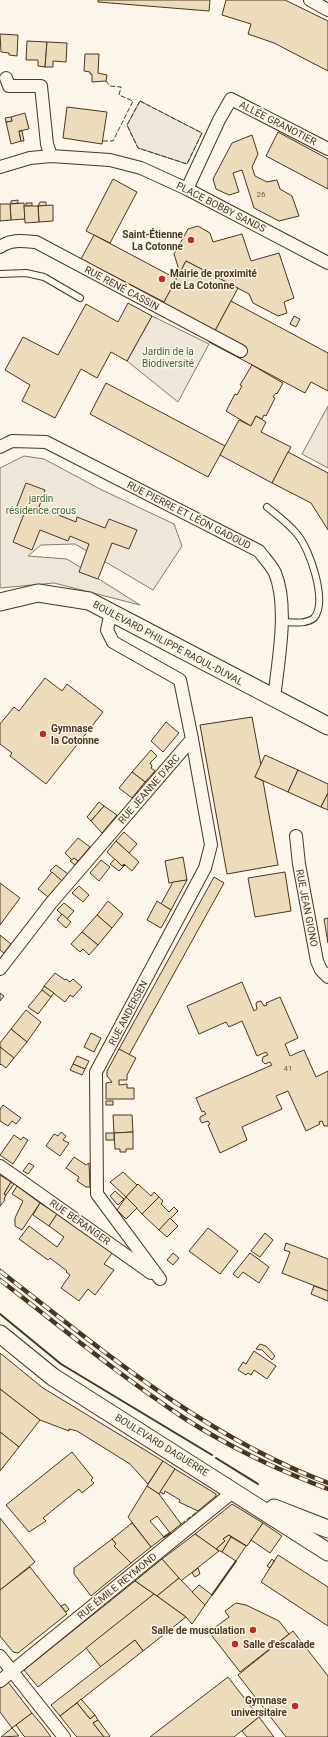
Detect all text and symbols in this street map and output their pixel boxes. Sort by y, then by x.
street label: ALLÉE GRANOTIER [238,98,319,147]
street label: PLACE BOBBY SANDS [174,180,268,234]
house number: 26 [257,190,266,199]
place label: Saint-Étienne La Cotonne [122,228,184,252]
marker: Saint-Étienne La Cotonne [186,235,196,245]
street label: RUE RENÉ CASSIN [83,263,162,312]
place label: Mairie de proximité de La Cotonne [170,268,258,291]
marker: Mairie de proximité de La Cotonne [157,274,167,284]
park label: Jardin de la Biodiversité [142,346,194,369]
street label: RUE PIERRE ET LÉON GADOUD [125,478,253,551]
park label: jardin résidence crous [6,493,76,516]
street label: BOULEVARD PHILIPPE RAOUL-DUVAL [91,599,246,688]
place label: Gymnase la Cotonne [51,723,100,746]
marker: Gymnase la Cotonne [38,729,48,739]
street label: RUE JEANNE D'ARC [116,752,182,826]
street label: RUE JEAN GIONO [294,868,320,948]
street label: RUE ANDERSEN [106,979,150,1047]
house number: 41 [284,1064,293,1073]
street label: RUE BÉRANGER [48,1196,113,1247]
street label: BOULEVARD DAGUERRE [113,1412,211,1479]
street label: RUE ÉMILE REYMOND [75,1550,159,1621]
place label: Salle de musculation [151,1625,245,1636]
marker: Salle de musculation [248,1625,258,1635]
marker: Salle d'escalade [230,1639,240,1649]
place label: Salle d'escalade [243,1639,315,1650]
place label: Gymnase universitaire [231,1695,288,1718]
marker: Gymnase universitaire [290,1701,300,1711]

